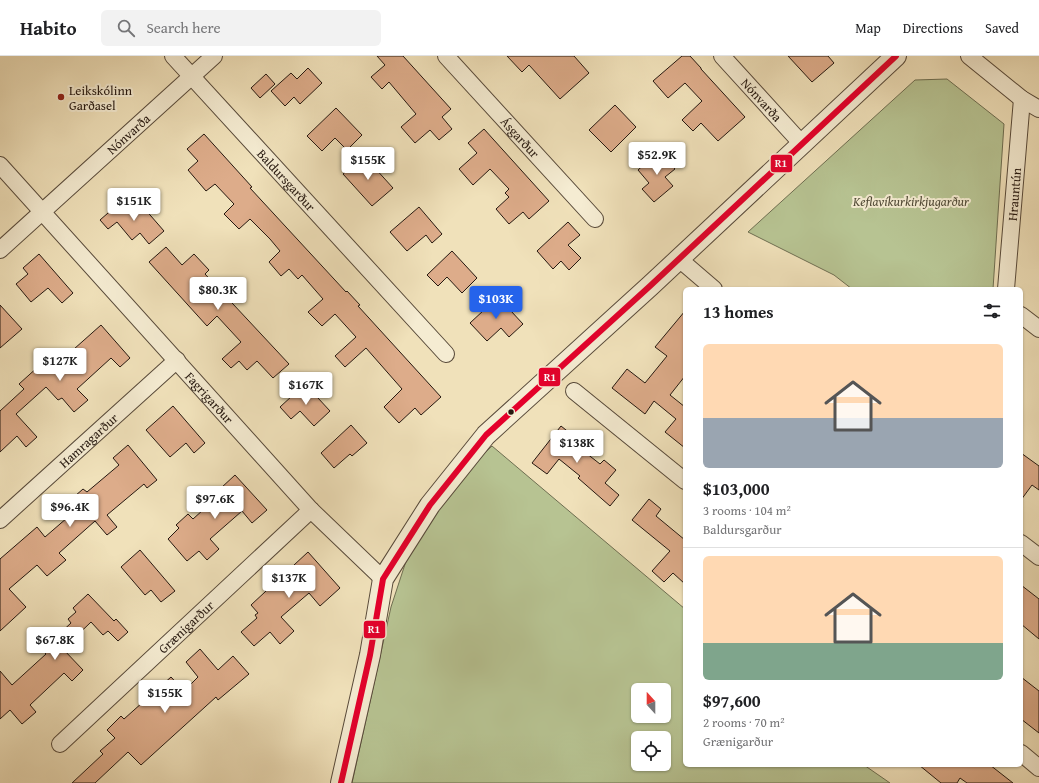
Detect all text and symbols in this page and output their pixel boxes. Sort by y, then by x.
search box [101,10,381,46]
text: Habito [20,14,77,42]
icon: search [115,17,137,39]
text: Search here [147,17,221,38]
text: Map [855,18,881,38]
text: Directions [903,18,963,38]
text: Saved [985,18,1019,38]
street label: Nónvarða [736,74,787,127]
place label: Leikskólinn Garðasel [69,81,133,115]
marker: Leikskólinn Garðasel [56,92,66,102]
street label: Nónvarða [103,109,155,159]
street label: Ásgarður [496,113,544,163]
pin: $52.9K [624,142,690,176]
street label: Baldursgarður [253,145,320,216]
text: $52.9K [638,145,676,164]
pin: $155K [340,147,396,181]
text: $155K [350,150,386,169]
line badge: R1 [770,154,793,173]
text: R1 [775,155,788,171]
street label: Hrauntún [1003,166,1026,222]
pin: $151K [106,188,162,222]
text: $151K [116,191,152,210]
park label: Keflavíkurkirkjugarður [852,192,970,211]
pin: $80.3K [185,277,251,311]
text: $80.3K [199,280,237,299]
pin: $103K [468,286,524,320]
text: $103K [478,289,514,308]
text: 13 homes [703,299,774,324]
icon: filters [981,300,1003,322]
pin: $127K [32,348,88,382]
text: $127K [42,351,78,370]
line badge: R1 [538,367,561,387]
street label: Fagrigarður [181,368,238,429]
text: R1 [544,369,557,385]
icon: home [817,370,889,442]
pin: $167K [278,372,334,406]
text: $167K [288,375,324,394]
unlabelled marker [506,407,516,417]
street label: Hamragarður [55,408,123,472]
pin: $138K [549,430,605,464]
text: $138K [559,433,595,452]
text: $103,000 [703,476,769,501]
pin: $97.6K [182,486,248,520]
text: $97.6K [196,489,234,508]
pin: $96.4K [37,494,103,528]
text: $96.4K [51,497,89,516]
text: 3 rooms · 104 m² [703,501,791,520]
text: Baldursgarður [703,520,782,539]
pin: $137K [261,565,317,599]
text: $137K [271,568,307,587]
icon: home [817,582,889,654]
street label: Grænigarður [154,596,219,658]
line badge: R1 [363,620,386,639]
text: R1 [368,621,381,637]
pin: $67.8K [22,627,88,661]
text: $67.8K [36,630,74,649]
pin: $155K [137,680,193,714]
text: $155K [147,683,183,702]
north arrow [631,683,671,723]
map controls [631,683,671,771]
text: $97,600 [703,688,761,713]
text: 2 rooms · 70 m² [703,713,785,732]
button: locate [631,731,671,771]
text: Grænigarður [703,732,773,751]

